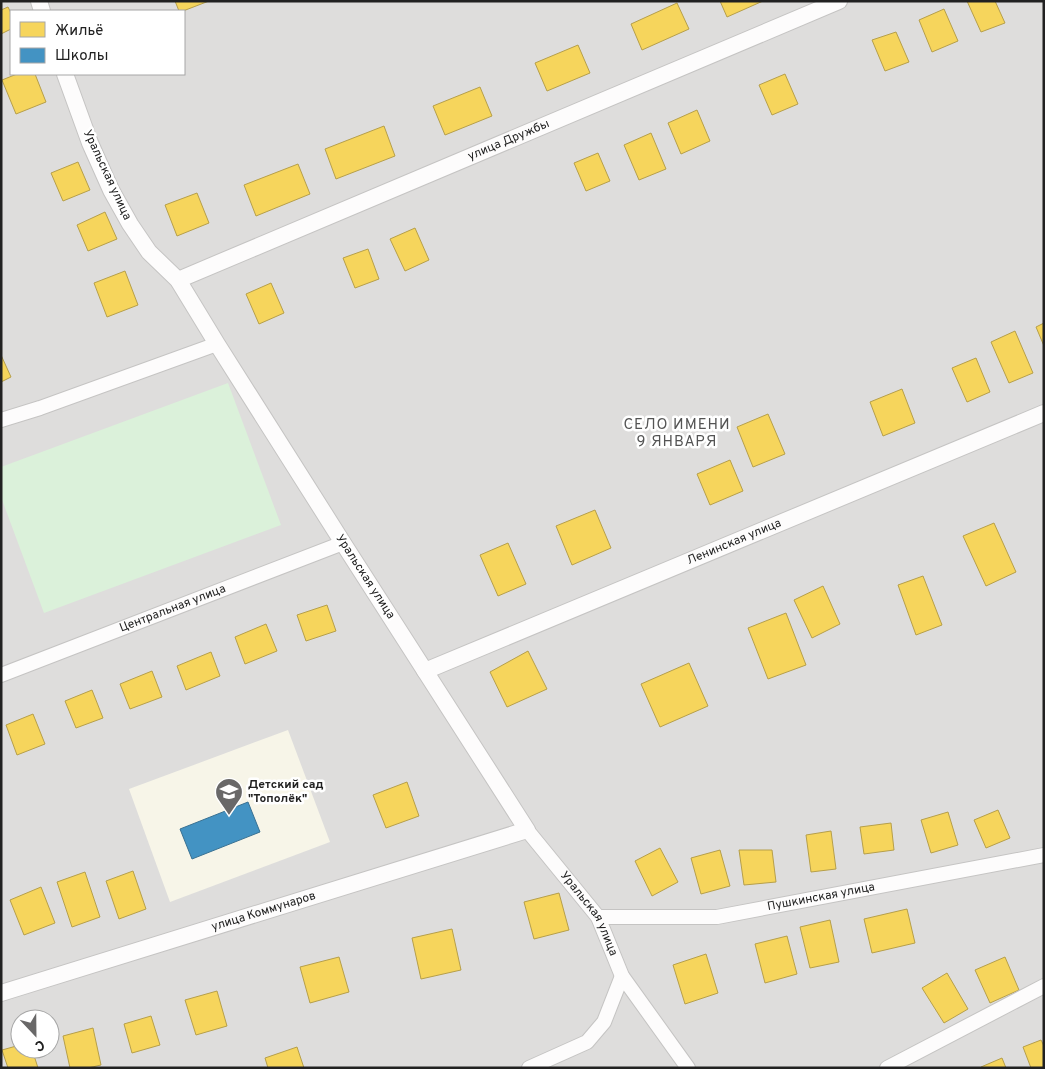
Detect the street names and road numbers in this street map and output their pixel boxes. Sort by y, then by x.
street label: улица Дружбы [465,116,552,165]
street label: Уральская улица [79,127,135,223]
street label: Ленинская улица [685,515,784,569]
street label: Уральская улица [332,532,398,622]
street label: Центральная улица [117,581,228,636]
street label: Уральская улица [556,868,621,959]
street label: Пушкинская улица [766,879,876,915]
street label: улица Коммунаров [210,888,318,935]

